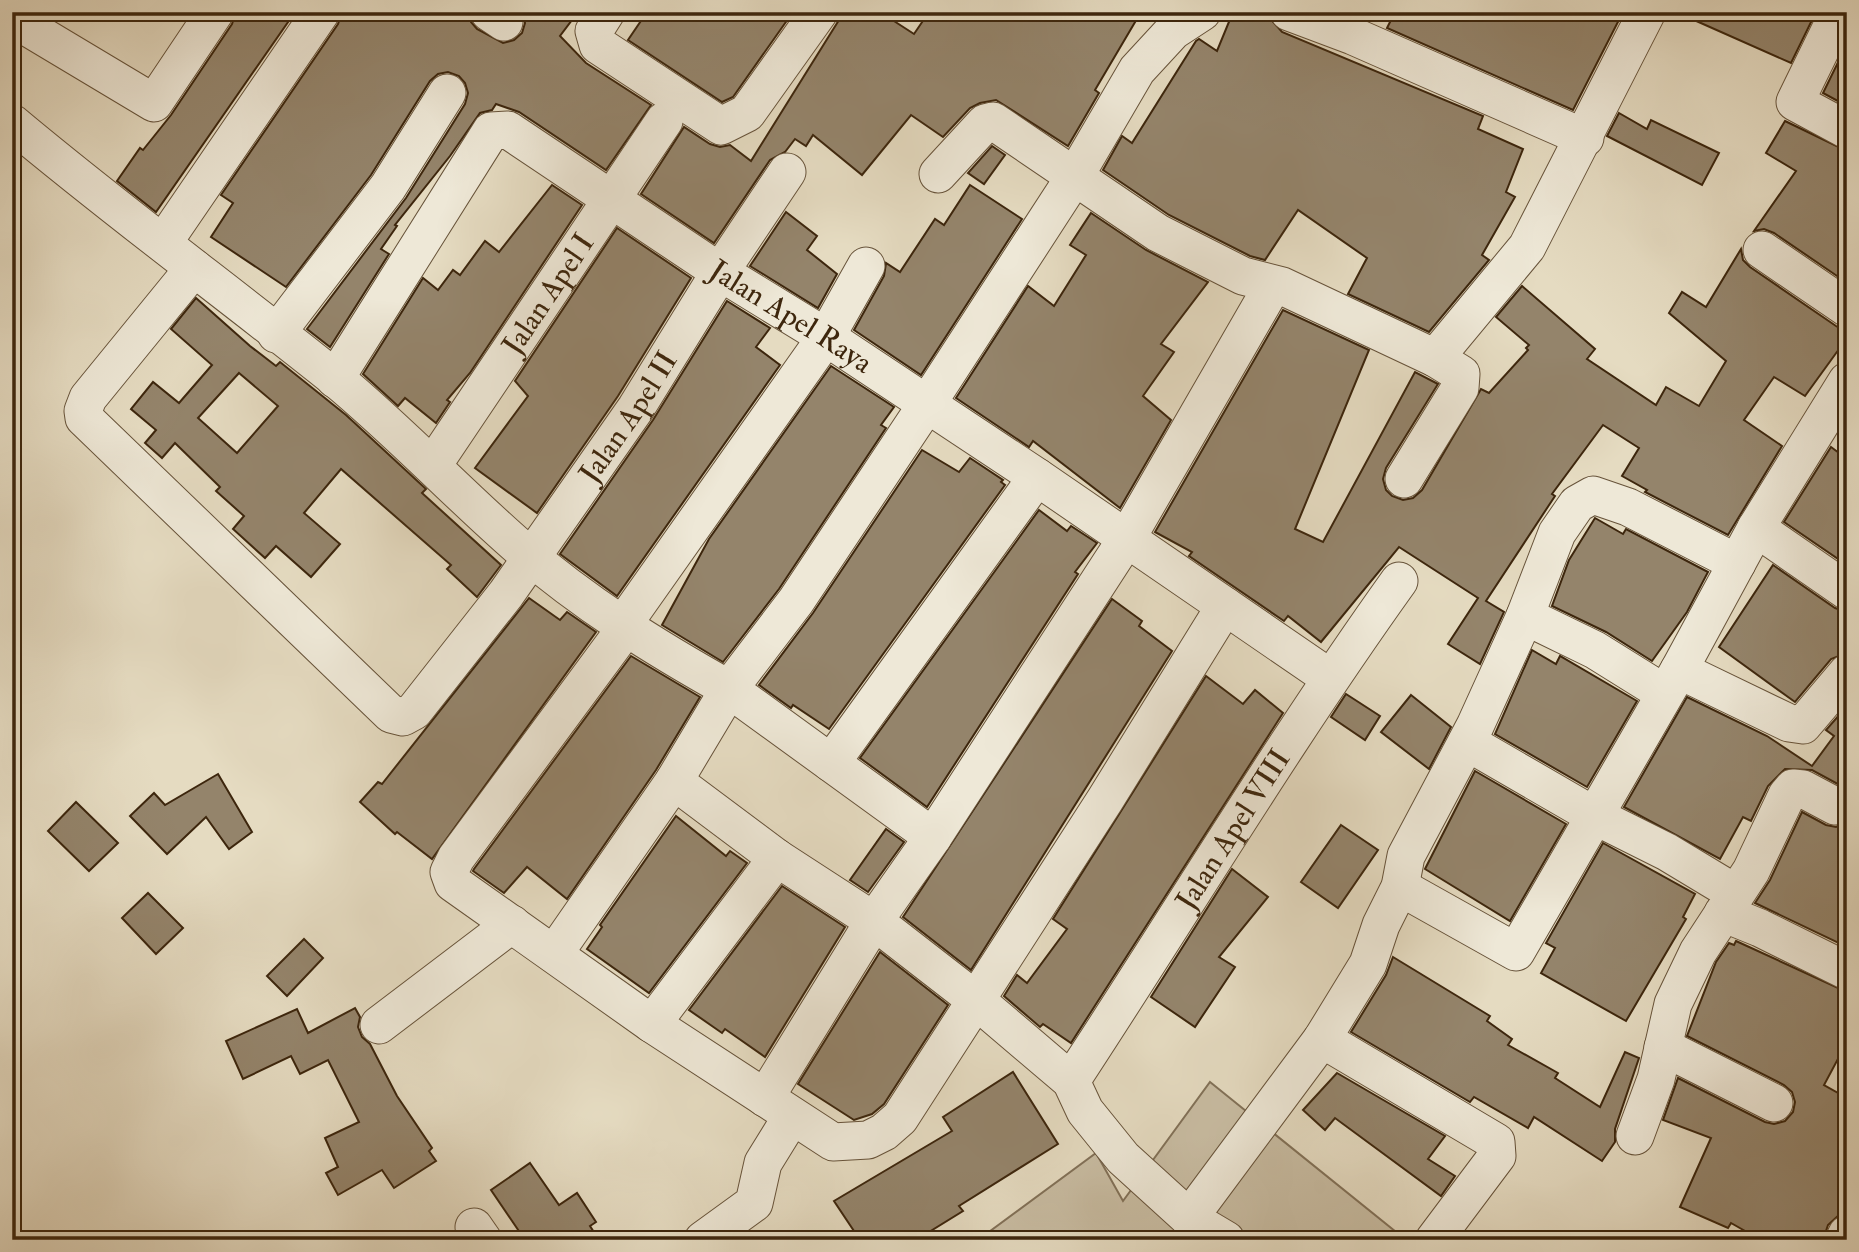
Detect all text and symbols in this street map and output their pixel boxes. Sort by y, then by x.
street label: Jalan Apel I [493,226,602,363]
street label: Jalan Apel Raya [701,251,880,382]
street label: Jalan Apel II [570,344,685,491]
street label: Jalan Apel VIII [1167,742,1298,918]

